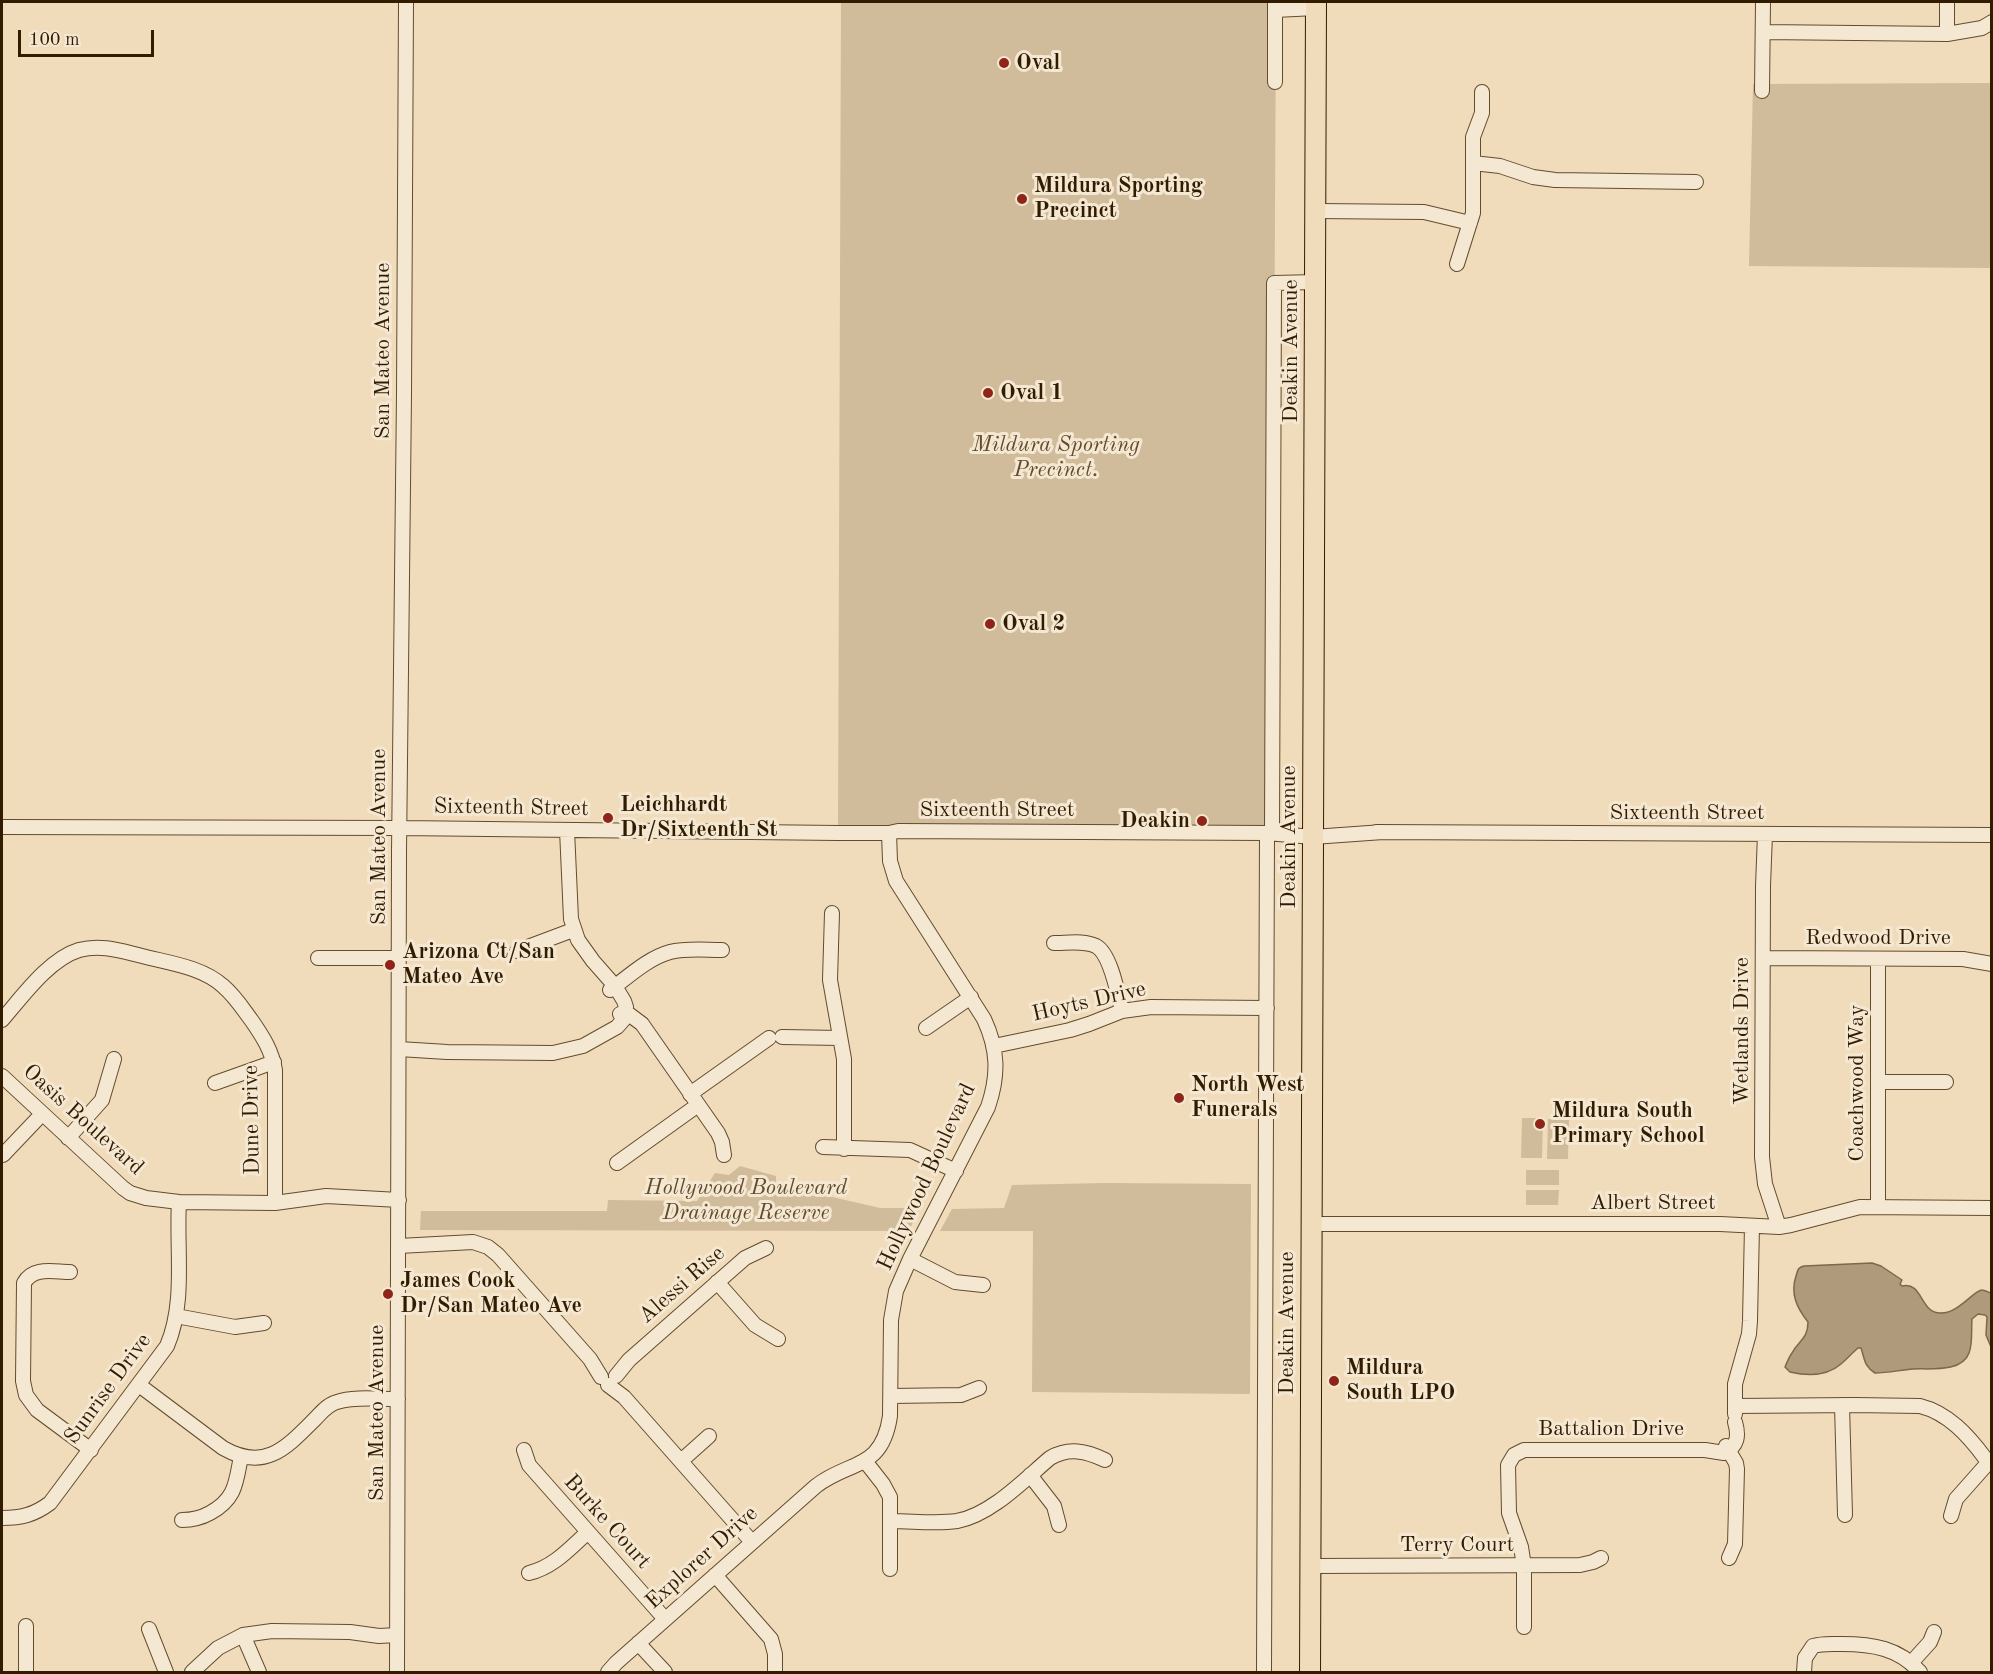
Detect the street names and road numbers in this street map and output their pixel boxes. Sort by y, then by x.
street label: San Mateo Avenue [370,263,396,439]
street label: Deakin Avenue [1278,279,1304,423]
street label: San Mateo Avenue [366,749,392,925]
street label: Deakin Avenue [1276,765,1302,909]
street label: Sixteenth Street [433,793,589,823]
street label: Sixteenth Street [920,797,1074,823]
street label: Sixteenth Street [1610,800,1764,826]
street label: Redwood Drive [1805,925,1951,951]
street label: Wetlands Drive [1729,957,1755,1105]
street label: Hoyts Drive [1029,976,1149,1028]
street label: Coachwood Way [1844,1004,1870,1162]
street label: Oasis Boulevard [17,1059,149,1181]
street label: Dune Drive [238,1065,266,1175]
street label: Hollywood Boulevard [872,1079,982,1275]
street label: Albert Street [1590,1190,1716,1216]
street label: Alessi Rise [634,1240,730,1330]
street label: Deakin Avenue [1274,1251,1300,1395]
street label: San Mateo Avenue [364,1325,390,1501]
street label: Sunrise Drive [59,1328,157,1450]
street label: Battalion Drive [1538,1416,1684,1442]
street label: Burke Court [558,1469,656,1575]
street label: Explorer Drive [640,1501,764,1615]
street label: Terry Court [1400,1532,1514,1558]

